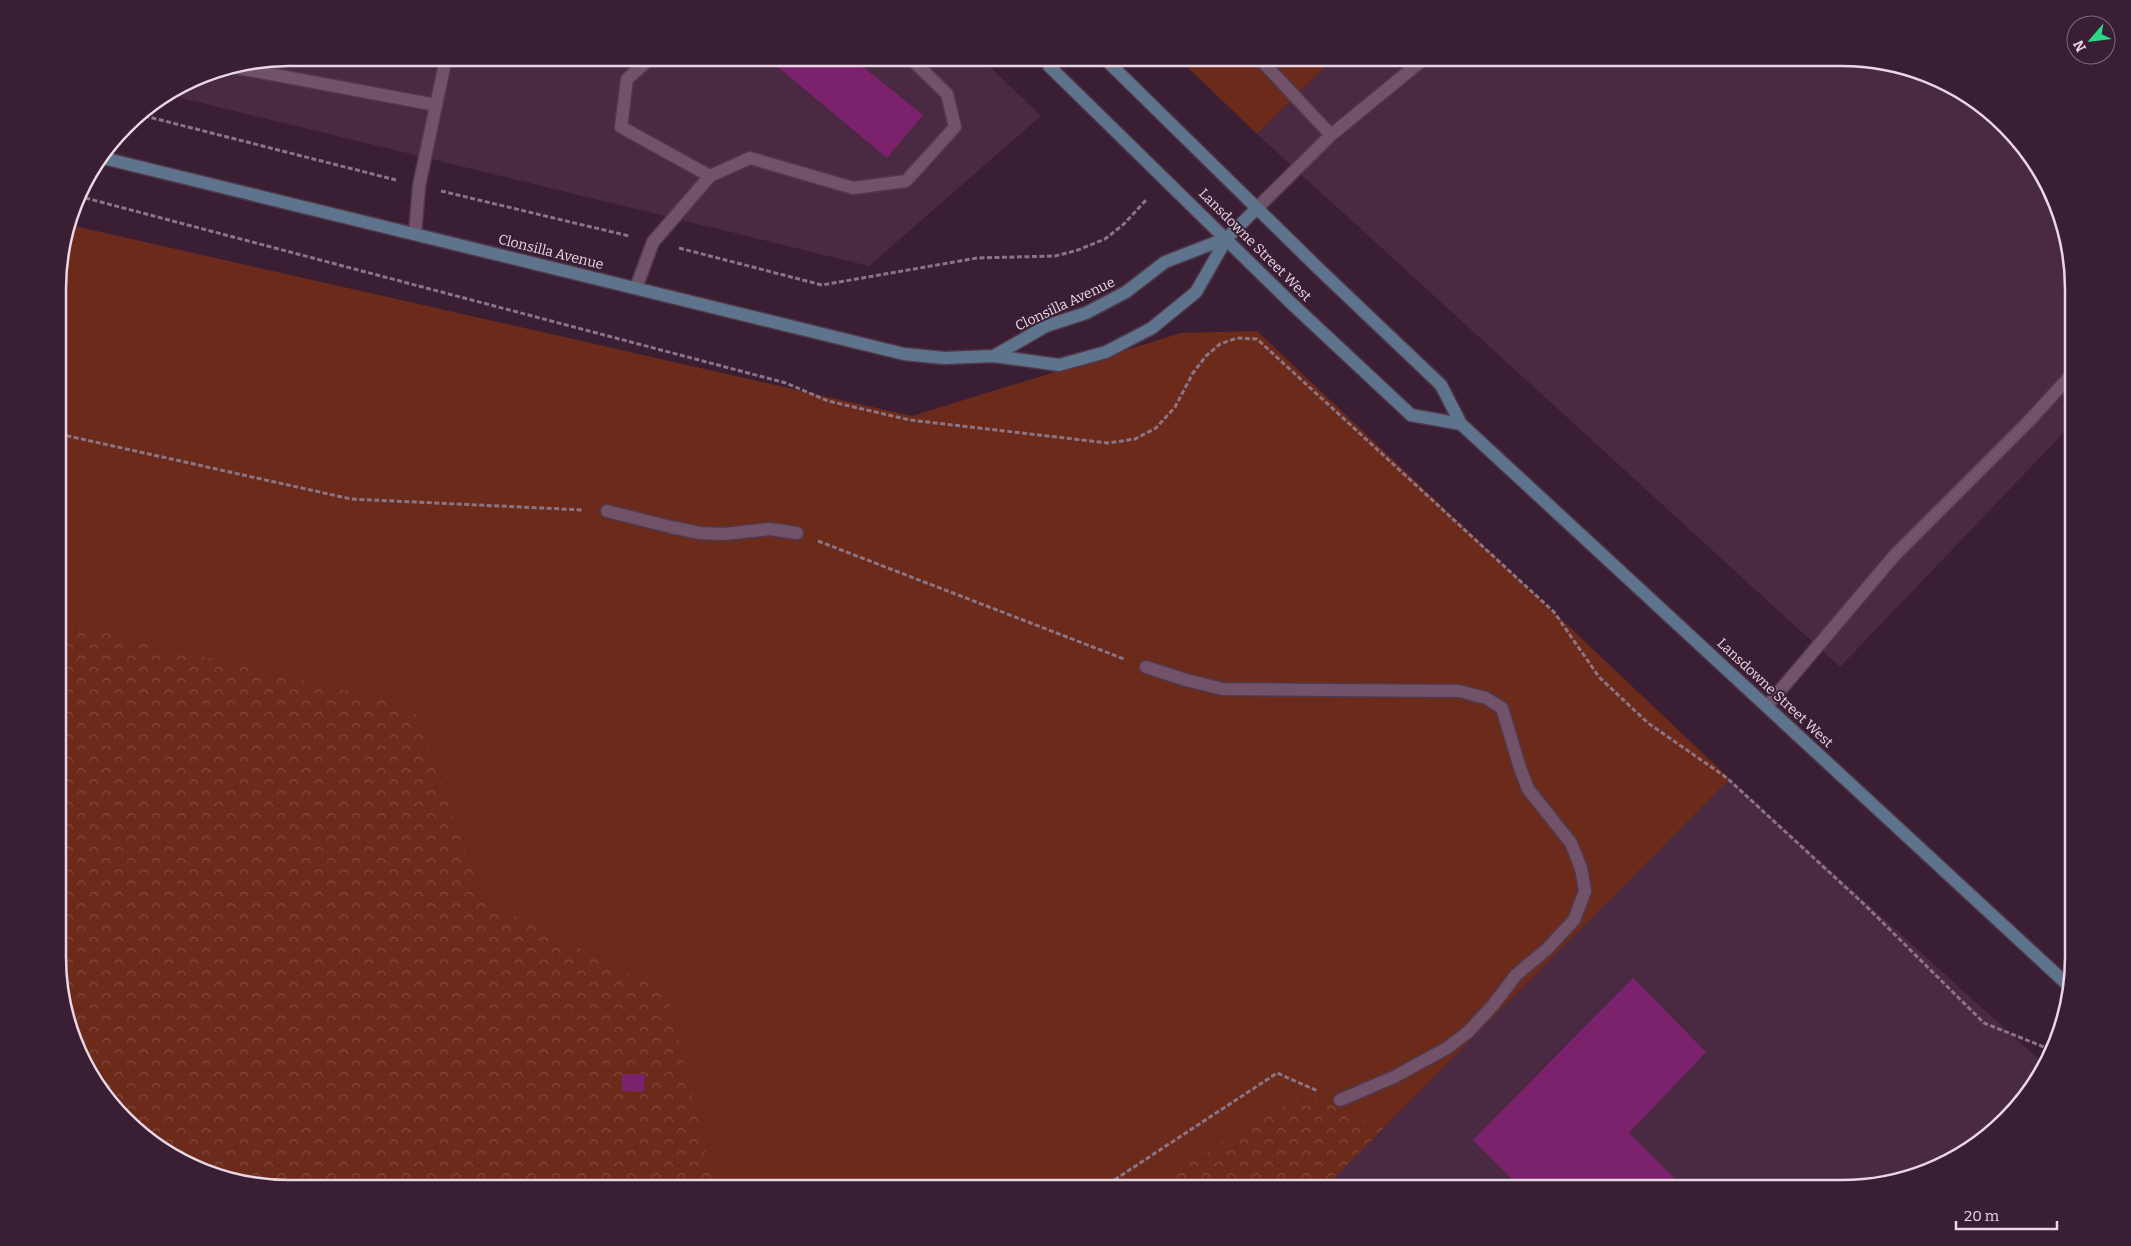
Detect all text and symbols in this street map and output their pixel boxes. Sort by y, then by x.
north arrow [2066,15,2116,65]
text: N [2070,37,2090,55]
street label: Lansdowne Street West [1195,185,1315,305]
street label: Clonsilla Avenue [497,231,605,273]
street label: Clonsilla Avenue [1012,273,1118,335]
street label: Lansdowne Street West [1713,635,1837,751]
scale bar [1956,1198,2057,1230]
text: 20 m [1964,1207,2000,1225]

